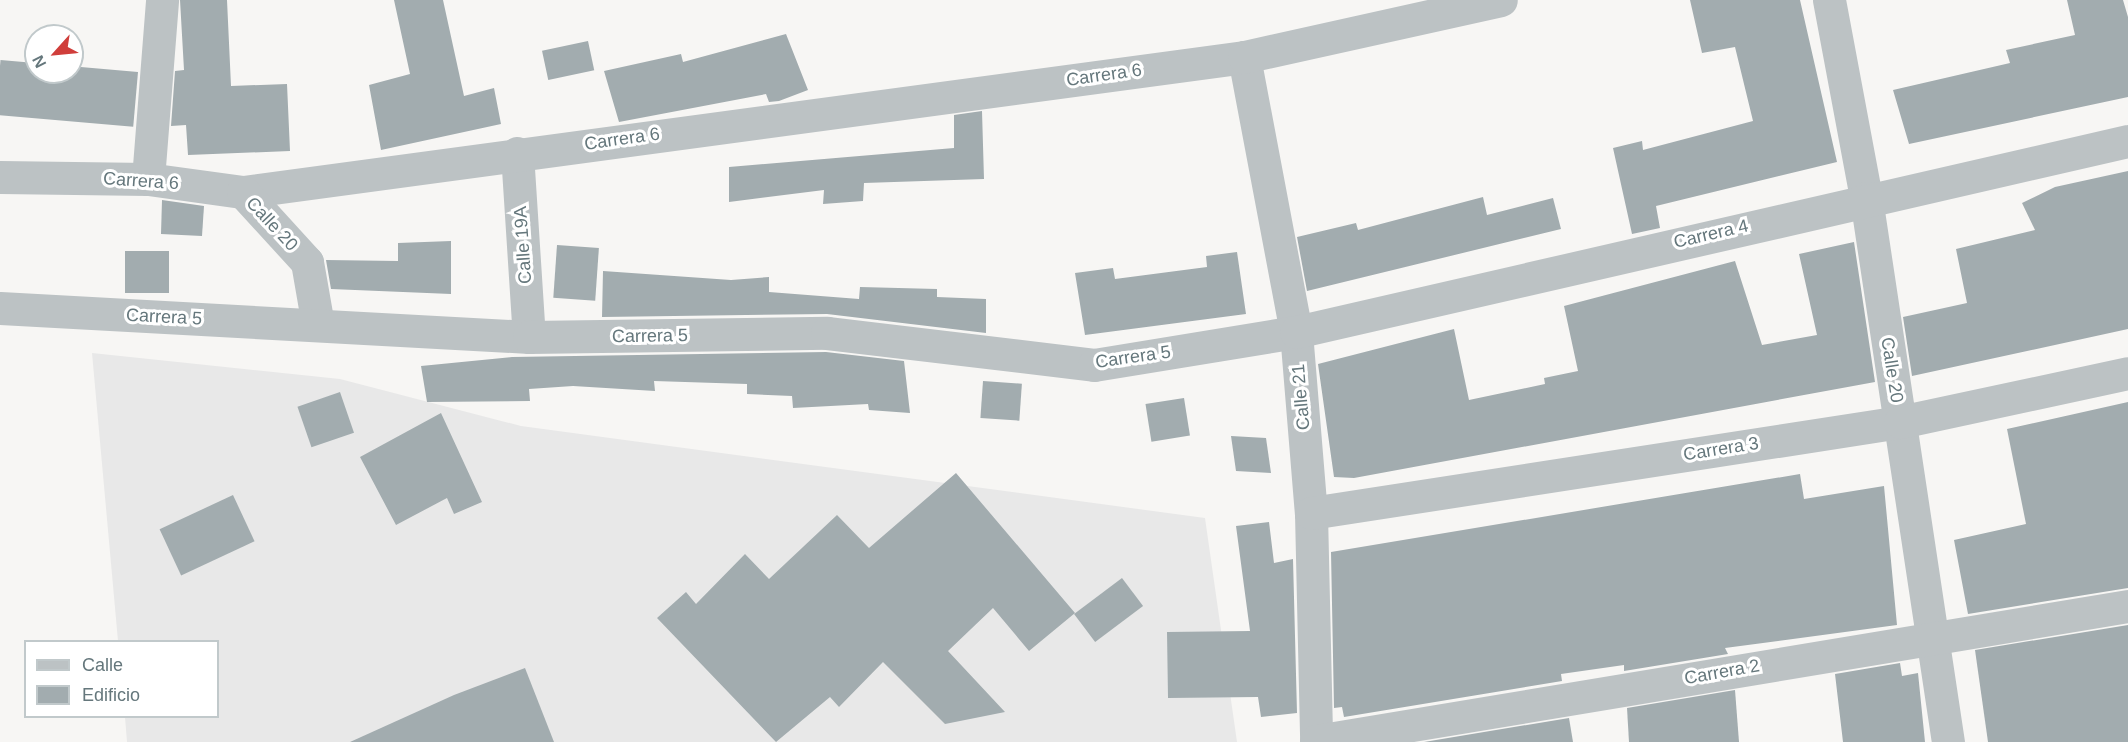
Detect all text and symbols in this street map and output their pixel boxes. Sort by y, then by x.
north arrow [24,24,84,84]
text: N [29,52,49,71]
street label: Carrera 6 [1065,59,1143,91]
street label: Carrera 6 [583,123,661,155]
street label: Carrera 6 [102,168,180,194]
street label: Calle 20 [242,192,302,256]
street label: Calle 19A [510,205,536,285]
street label: Carrera 4 [1672,215,1750,253]
street label: Carrera 5 [125,304,203,330]
street label: Carrera 5 [612,325,688,347]
street label: Calle 20 [1876,336,1908,404]
street label: Carrera 5 [1094,341,1172,373]
street label: Calle 21 [1287,363,1315,431]
street label: Carrera 3 [1682,432,1760,466]
legend [24,640,219,718]
text: Calle [82,655,123,675]
street label: Carrera 2 [1683,655,1761,689]
text: Edificio [82,685,140,705]

